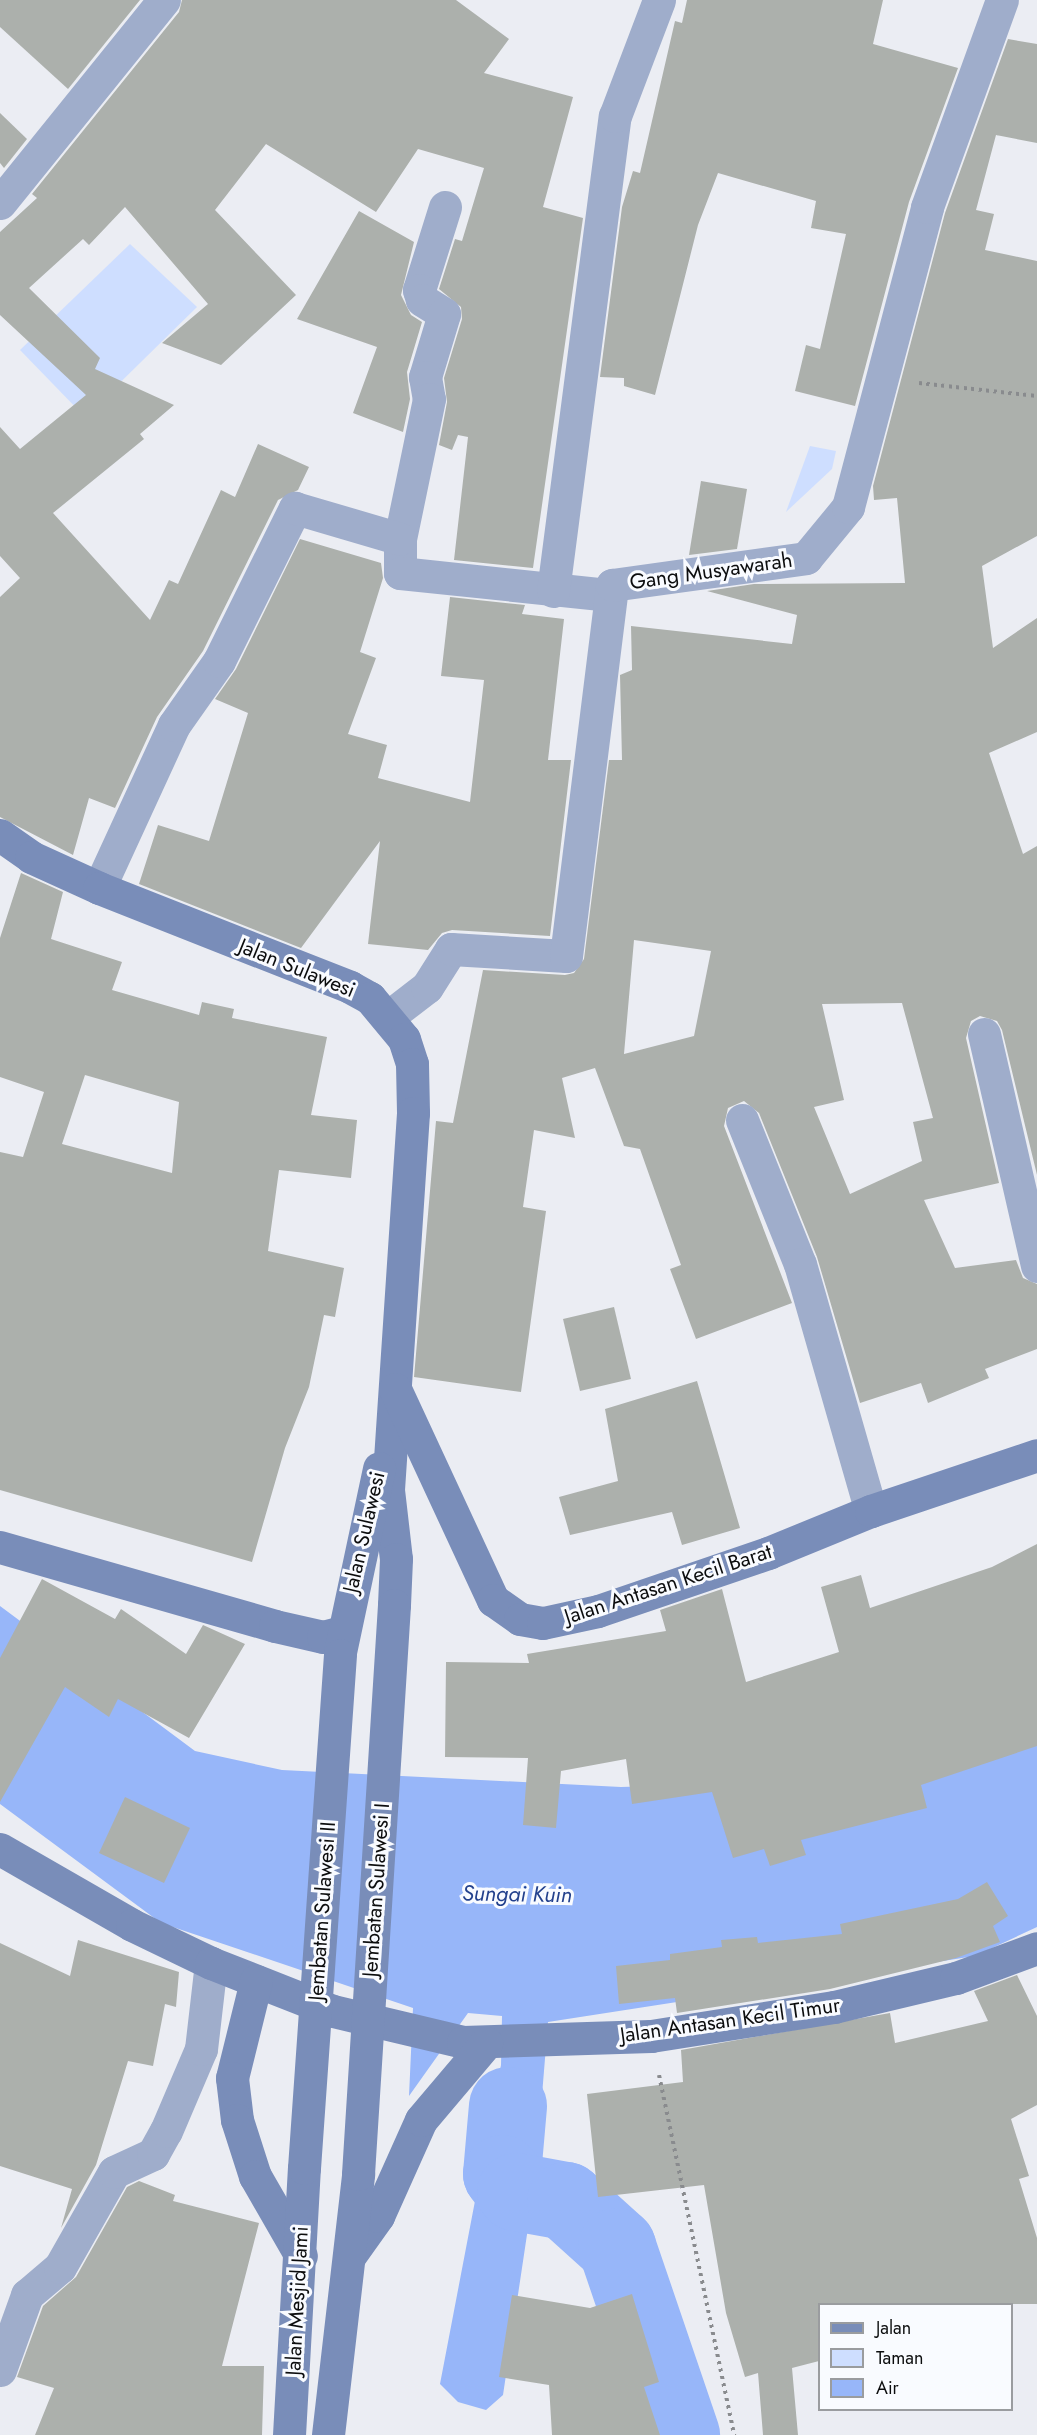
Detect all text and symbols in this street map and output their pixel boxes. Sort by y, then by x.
street label: Gang Musyawarah [628,547,794,595]
street label: Jalan Sulawesi [235,933,359,1003]
street label: Jalan Sulawesi [338,1469,390,1595]
street label: Jalan Antasan Kecil Barat [561,1539,775,1629]
street label: Jembatan Sulawesi I [357,1802,395,1978]
street label: Jembatan Sulawesi II [303,1821,341,2001]
water label: Sungai Kuin [462,1880,572,1908]
street label: Jalan Antasan Kecil Timur [618,1992,842,2048]
street label: Jalan Mesjid Jami [281,2226,313,2376]
legend [818,2303,1013,2411]
text: Jalan [876,2315,911,2341]
text: Taman [876,2345,923,2371]
text: Air [876,2375,899,2401]

